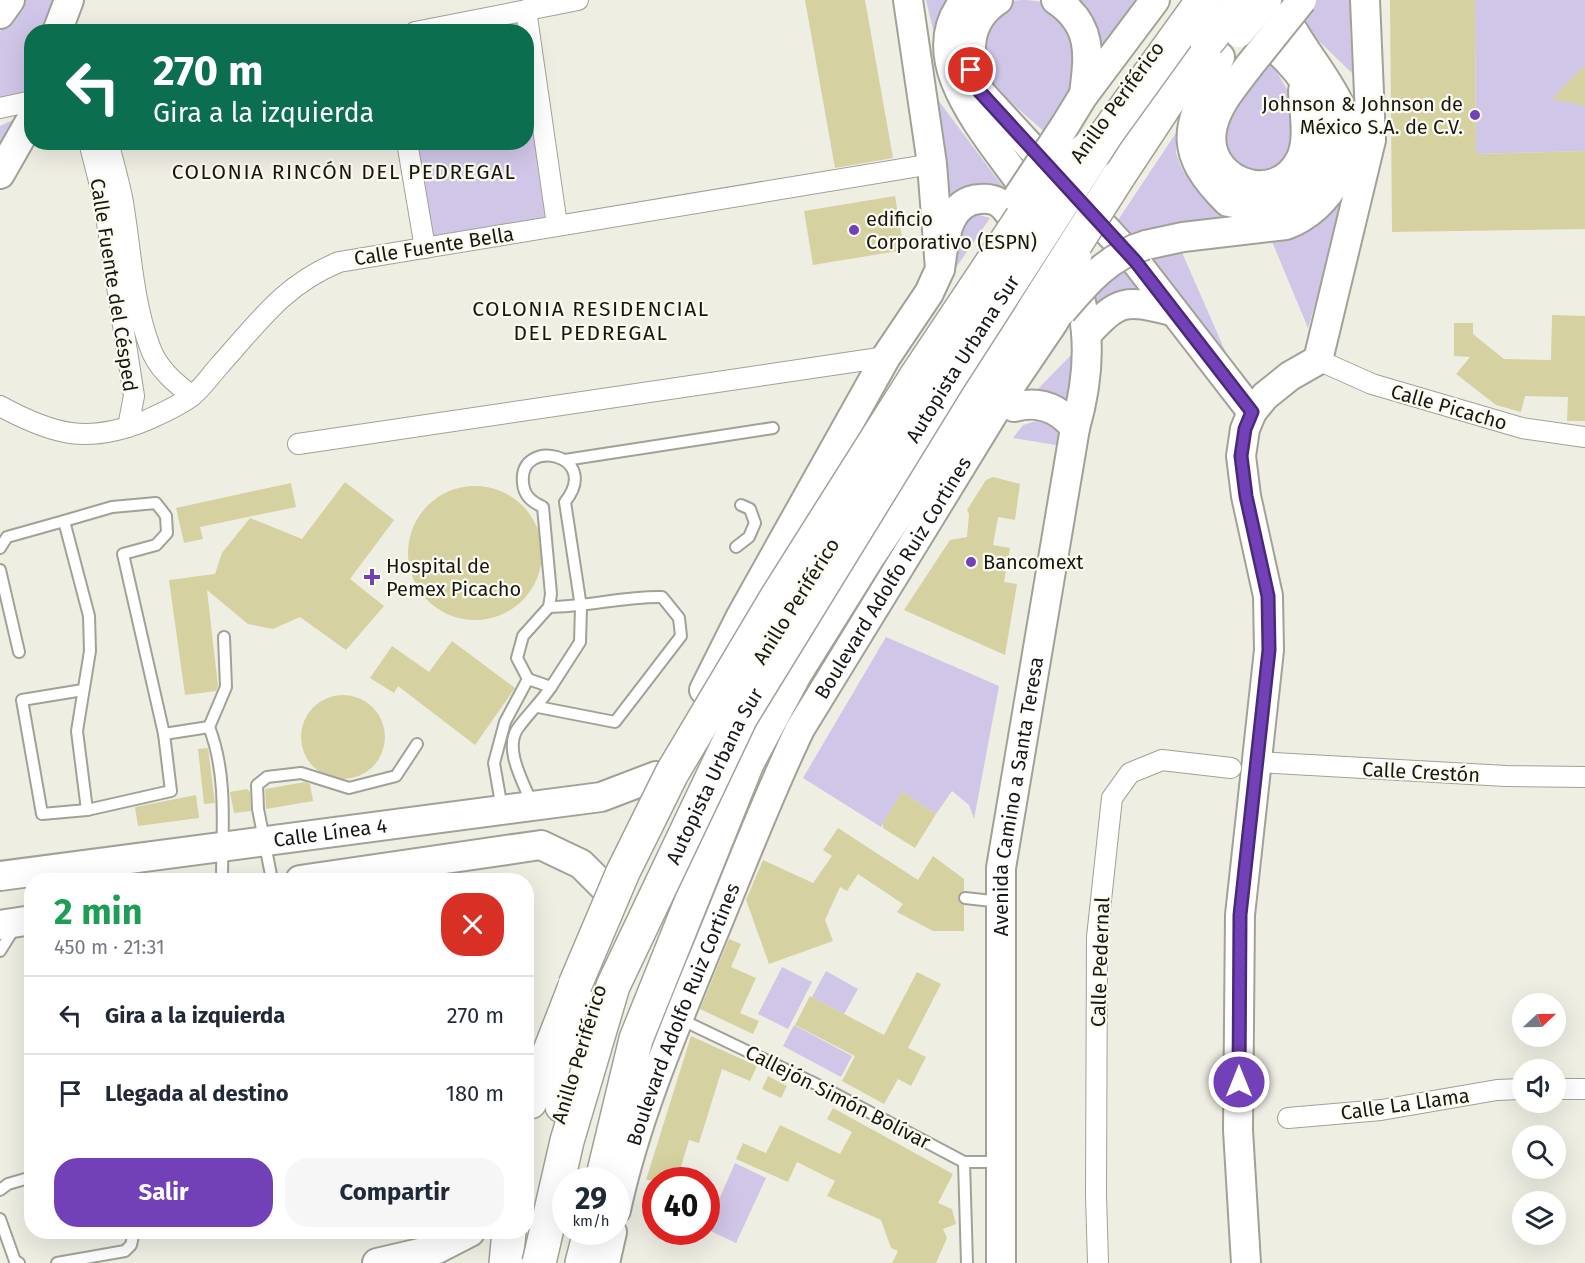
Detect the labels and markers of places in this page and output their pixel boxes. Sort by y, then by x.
pin [945,44,996,95]
place label: Johnson & Johnson de México S.A. de C.V. [1262,92,1463,139]
marker: Johnson & Johnson de México S.A. de C.V. [1468,108,1482,122]
place label: edificio Corporativo (ESPN) [866,207,1037,254]
marker: edificio Corporativo (ESPN) [847,223,861,237]
place label: Bancomext [983,550,1084,574]
place label: Hospital de Pemex Picacho [386,554,521,601]
marker: Bancomext [964,555,978,569]
marker: Hospital de Pemex Picacho [363,568,381,586]

